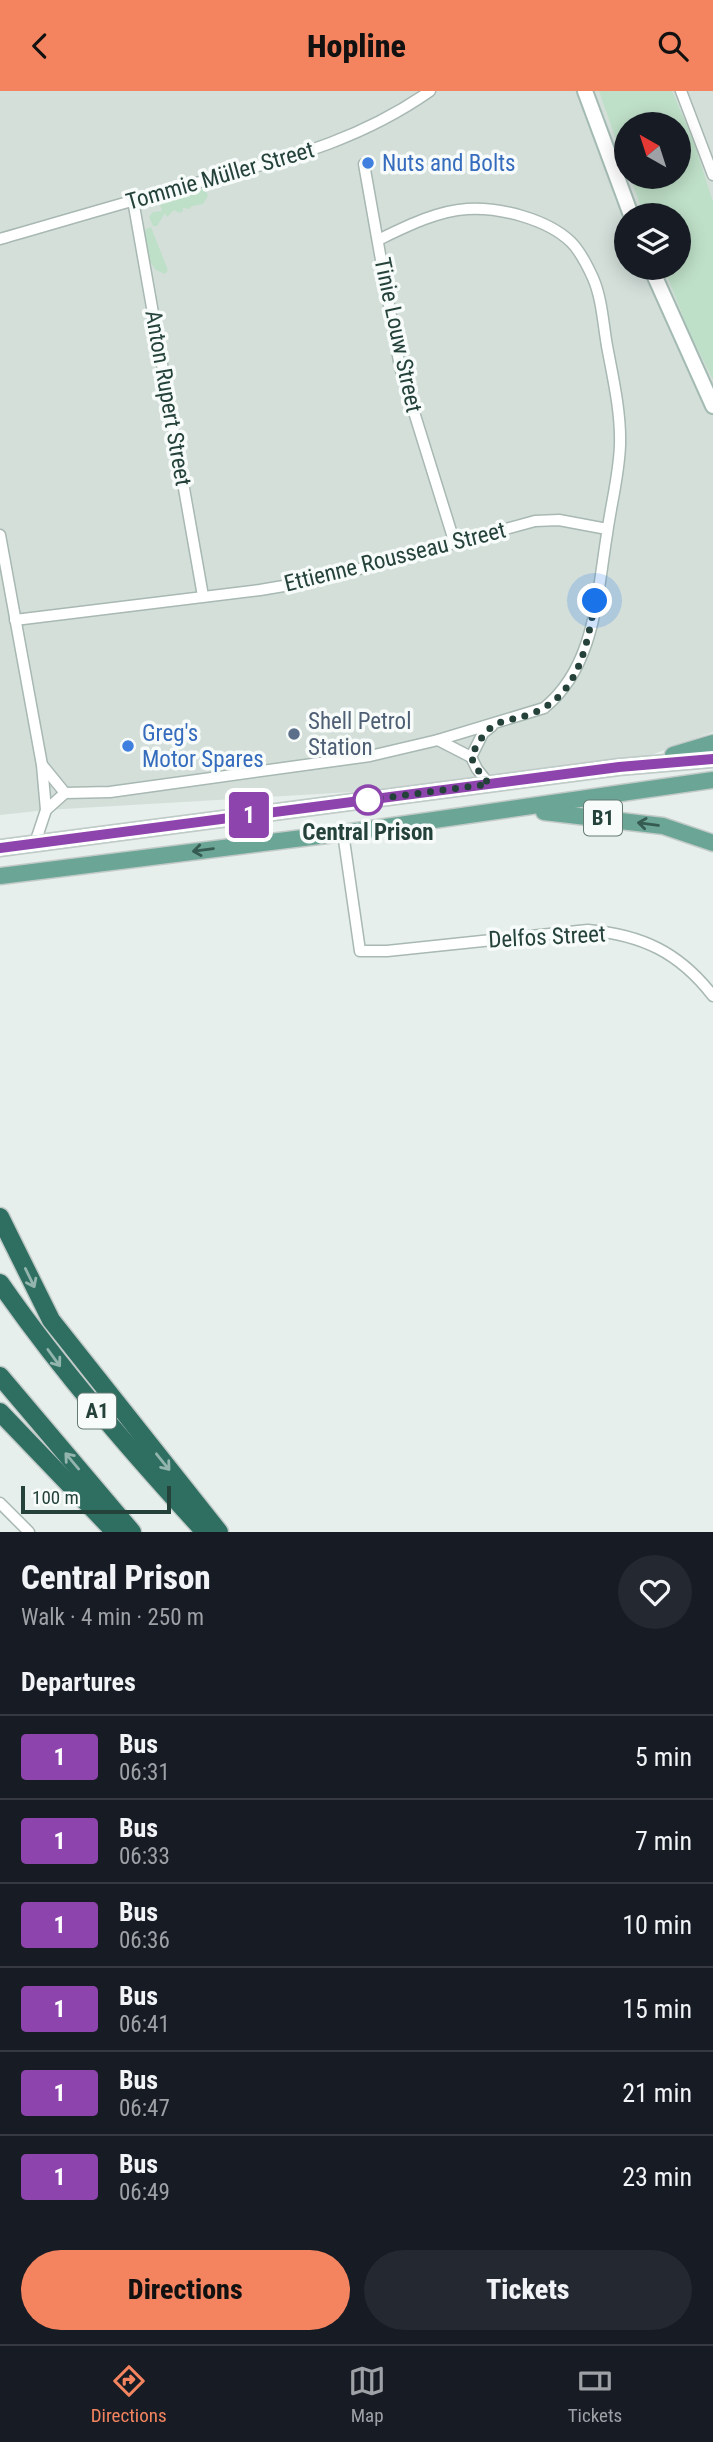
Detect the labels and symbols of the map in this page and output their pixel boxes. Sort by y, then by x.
north arrow [614,112,691,189]
street label: Tommie Müller Street [123,136,317,216]
place label: Nuts and Bolts [382,150,515,177]
marker: Nuts and Bolts [360,155,376,171]
street label: Tinie Louw Street [368,255,428,415]
street label: Anton Rupert Street [139,308,197,488]
street label: Ettienne Rousseau Street [281,516,509,598]
your location [577,583,612,618]
place label: Shell Petrol Station [308,708,411,761]
place label: Greg's Motor Spares [142,720,264,773]
marker: Shell Petrol Station [286,726,302,742]
marker: Greg's Motor Spares [120,738,136,754]
marker: Central Prison [353,785,383,815]
line badge: 1 [226,792,272,838]
road number: B1 [584,801,622,835]
one-way arrow [637,817,660,830]
place label: Central Prison [302,819,434,846]
one-way arrow [192,844,215,857]
street label: Delfos Street [488,920,606,954]
one-way arrow [24,1267,38,1288]
one-way arrow [47,1348,61,1367]
road number: A1 [78,1393,116,1429]
one-way arrow [155,1452,171,1470]
one-way arrow [64,1453,80,1471]
scale bar [21,1483,172,1515]

